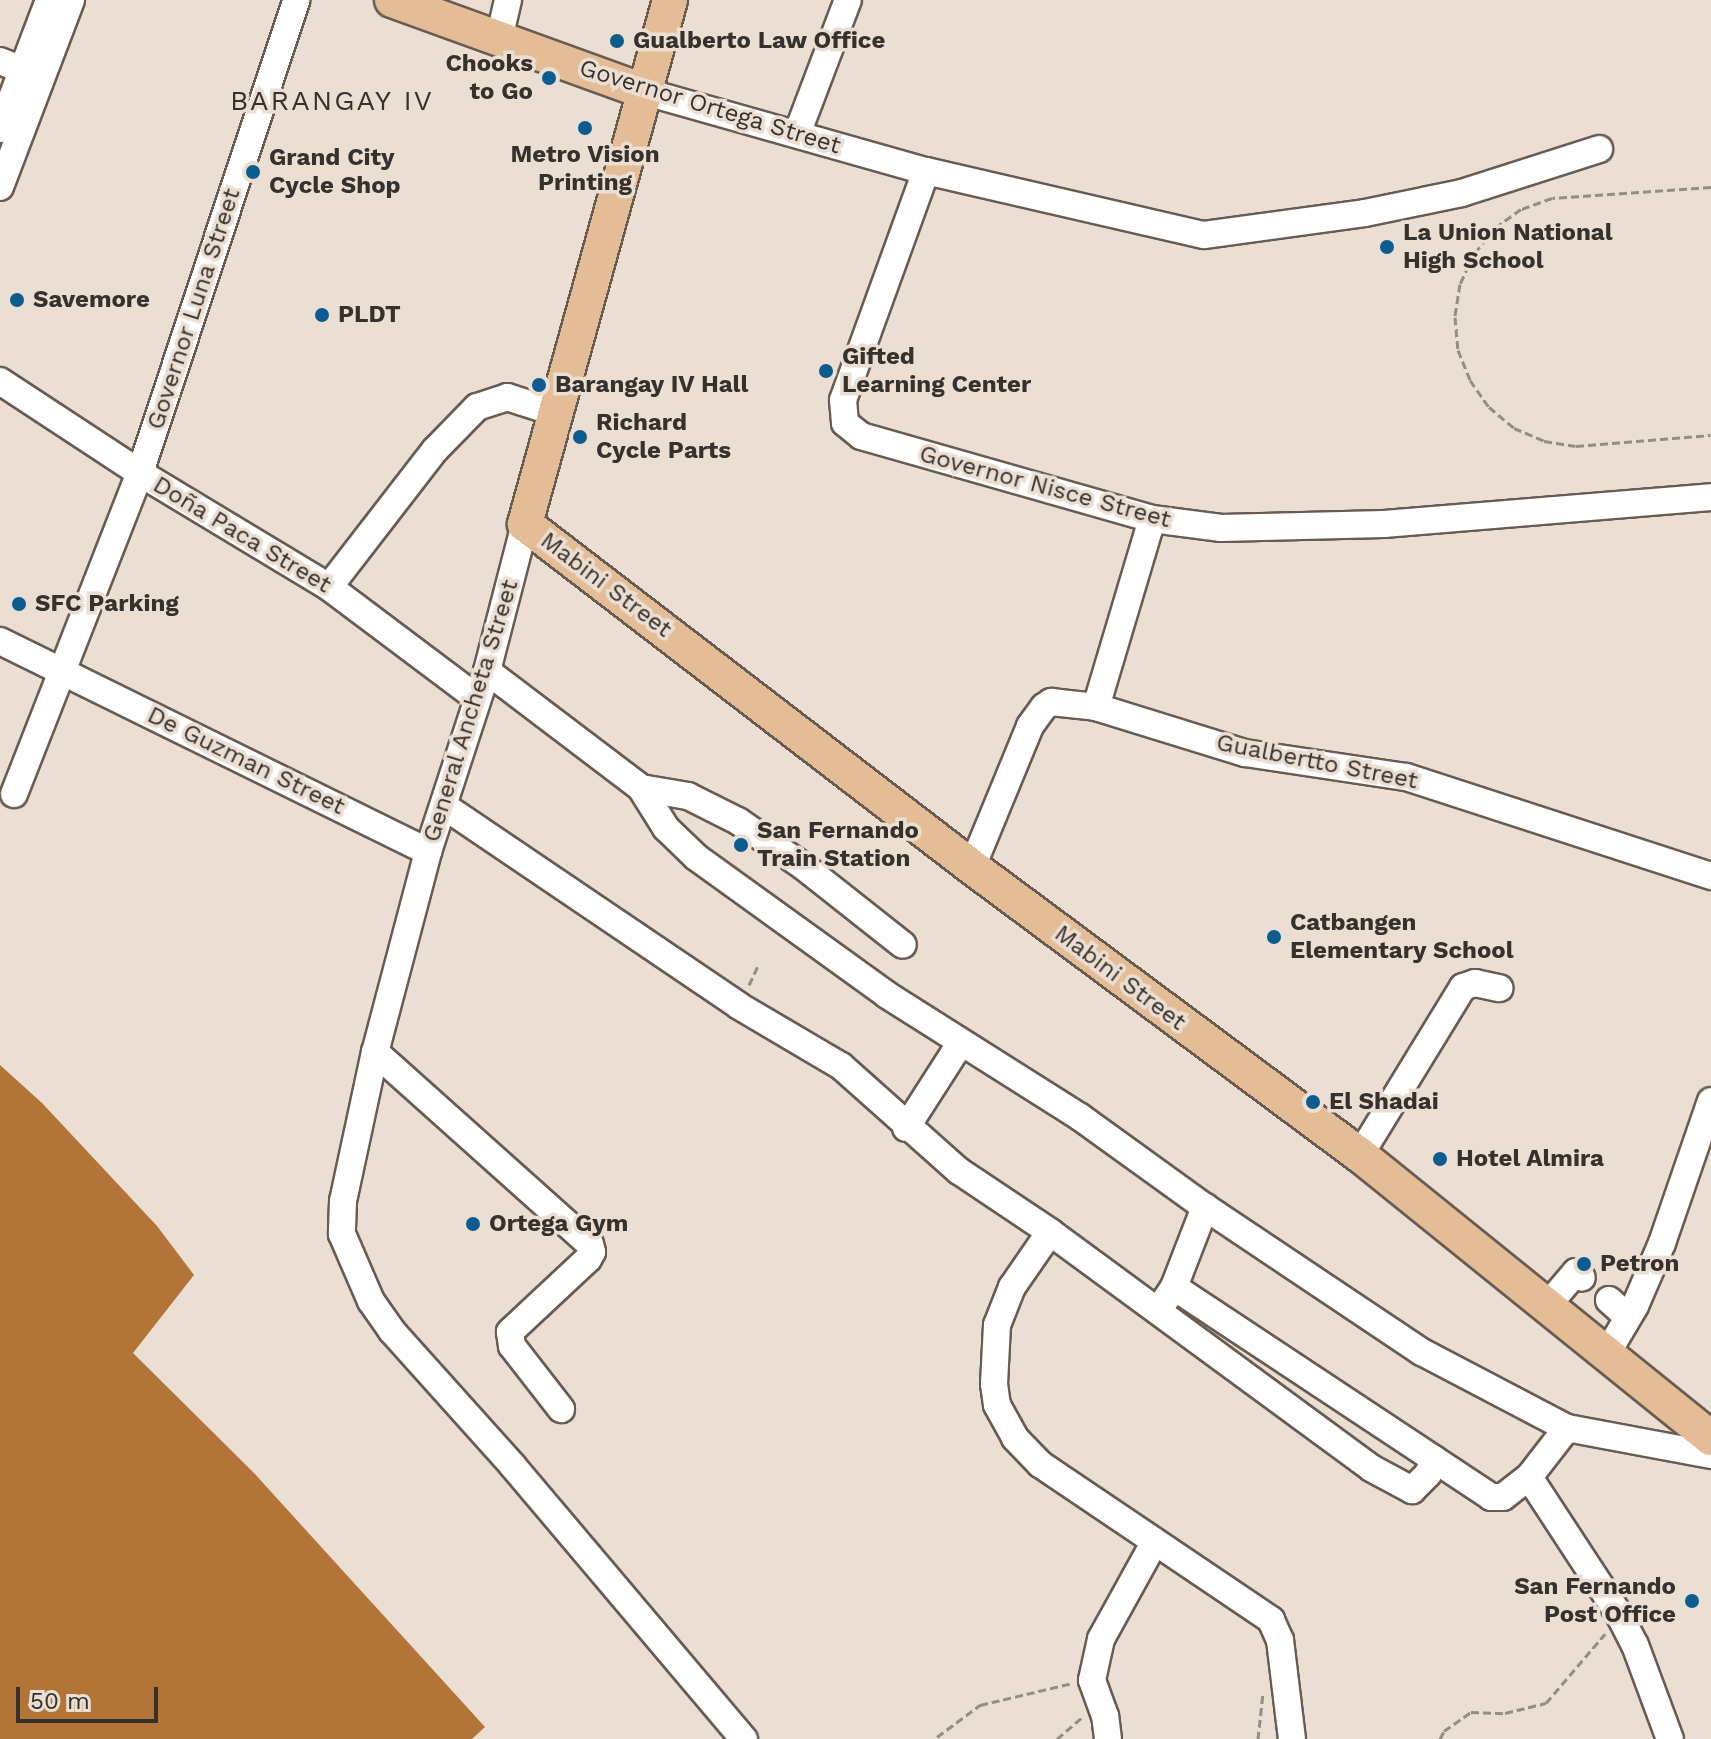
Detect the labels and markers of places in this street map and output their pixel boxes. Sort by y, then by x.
place label: Gualberto Law Office [633,27,886,55]
marker: Gualberto Law Office [608,32,626,50]
place label: Chooks to Go [445,50,533,106]
marker: Chooks to Go [540,69,558,87]
marker: Metro Vision Printing [576,119,594,137]
place label: Metro Vision Printing [510,141,660,197]
place label: Grand City Cycle Shop [269,144,401,200]
marker: Grand City Cycle Shop [244,163,262,181]
place label: La Union National High School [1403,219,1613,275]
marker: La Union National High School [1378,238,1396,256]
place label: Savemore [33,286,150,314]
marker: Savemore [8,291,26,309]
place label: PLDT [338,301,401,329]
marker: PLDT [313,306,331,324]
place label: Gifted Learning Center [842,343,1031,399]
marker: Gifted Learning Center [817,362,835,380]
place label: Barangay IV Hall [555,371,749,399]
marker: Barangay IV Hall [530,376,548,394]
place label: Richard Cycle Parts [596,409,731,465]
marker: Richard Cycle Parts [571,428,589,446]
place label: SFC Parking [35,590,179,618]
marker: SFC Parking [10,595,28,613]
place label: San Fernando Train Station [757,817,919,873]
marker: San Fernando Train Station [732,836,750,854]
place label: Catbangen Elementary School [1290,909,1514,965]
marker: Catbangen Elementary School [1265,928,1283,946]
place label: El Shadai [1329,1088,1439,1116]
marker: El Shadai [1304,1093,1322,1111]
place label: Hotel Almira [1456,1145,1605,1173]
marker: Hotel Almira [1431,1150,1449,1168]
place label: Ortega Gym [489,1210,629,1238]
marker: Ortega Gym [464,1215,482,1233]
place label: Petron [1600,1250,1679,1278]
marker: Petron [1575,1255,1593,1273]
place label: San Fernando Post Office [1514,1573,1676,1629]
marker: San Fernando Post Office [1683,1592,1701,1610]

